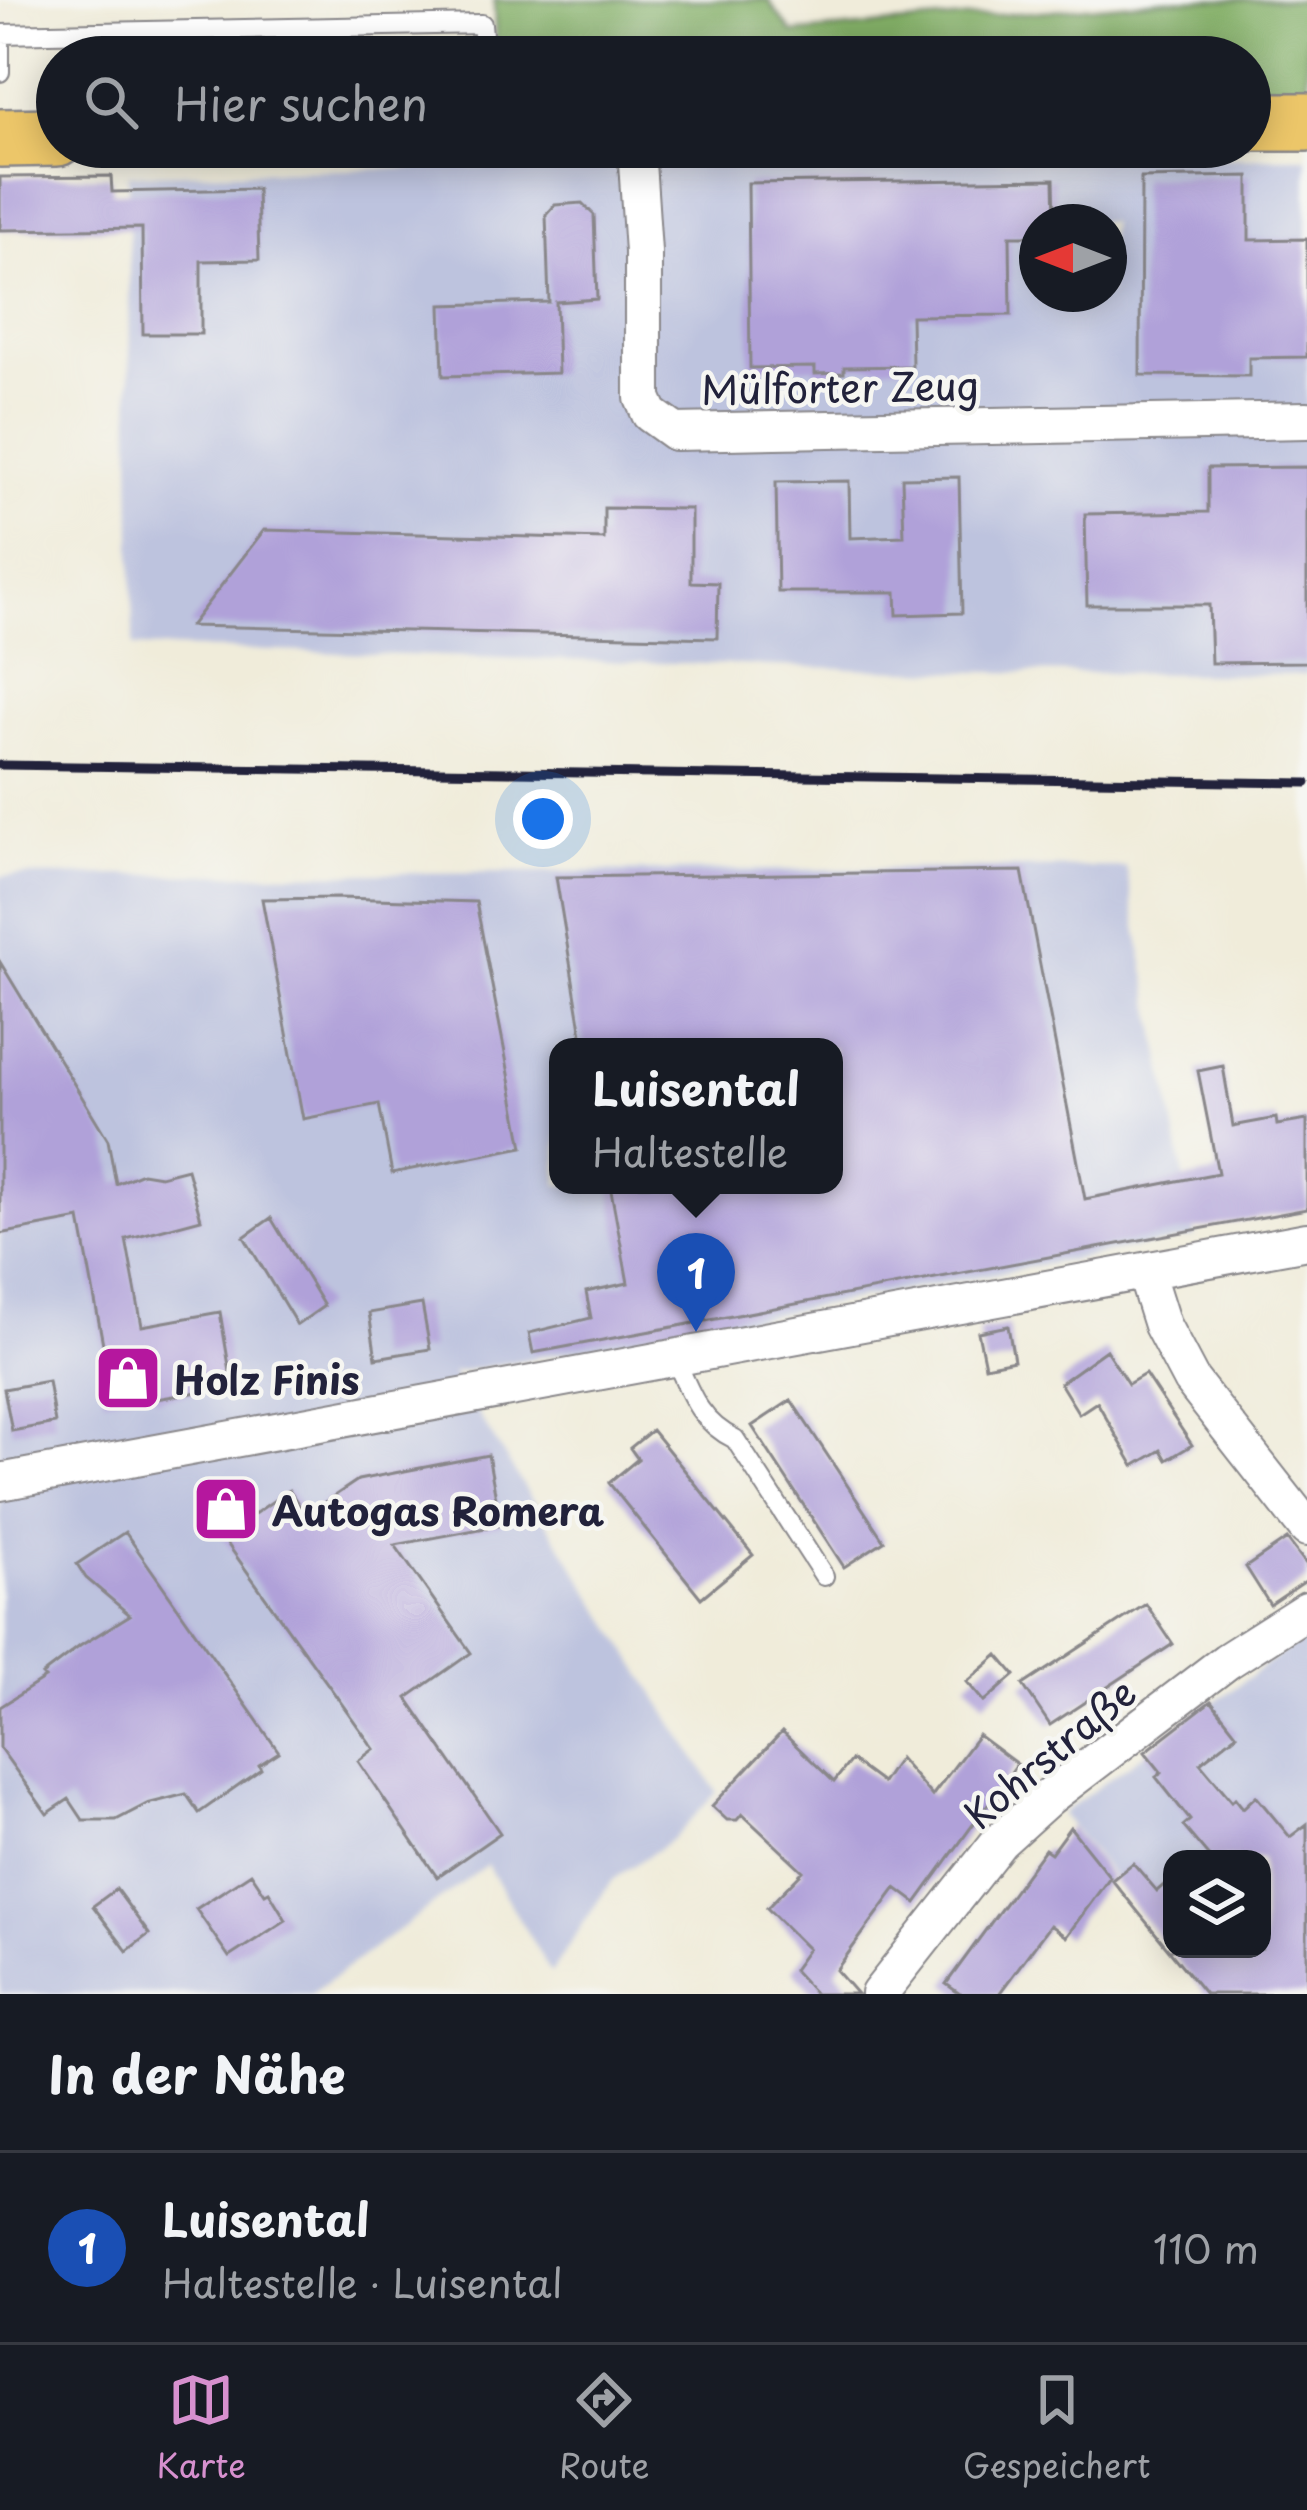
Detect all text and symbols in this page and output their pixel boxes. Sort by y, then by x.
search box [36,36,1271,168]
text: Hier suchen [174,68,428,136]
icon: search [78,69,144,135]
north arrow [1019,204,1127,312]
street label: Mülforter Zeug [700,354,980,418]
your location [513,789,573,849]
popup [549,1038,843,1194]
text: Luisental [592,1053,800,1121]
text: Haltestelle [592,1121,788,1180]
pin: 1 [657,1233,735,1332]
shop icon: Holz Finis [93,1343,163,1413]
place label: Holz Finis [174,1349,360,1408]
shop icon: Autogas Romera [191,1474,261,1544]
place label: Autogas Romera [272,1480,605,1539]
street label: Kohrstraße [950,1662,1148,1842]
map controls [1163,1850,1271,1958]
button: layers [1163,1850,1271,1958]
text: In der Nähe [48,2034,345,2111]
text: Luisental [162,2184,370,2252]
text: 1 [78,2218,96,2277]
text: 110 m [1153,2218,1259,2277]
text: Haltestelle · Luisental [162,2252,562,2311]
tab: Karte [157,2367,246,2489]
tab: Route [559,2367,650,2489]
tab: Gespeichert [963,2367,1150,2489]

